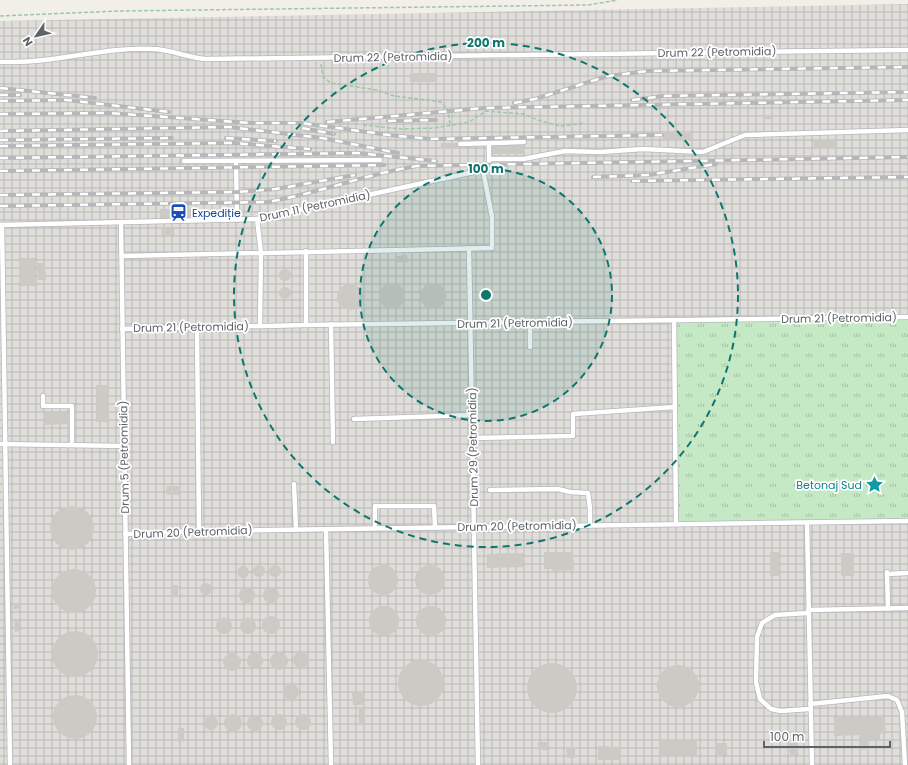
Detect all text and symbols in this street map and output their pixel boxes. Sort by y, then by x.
north arrow [16,16,56,56]
text: N [19,34,37,49]
text: 200 m [467,34,505,51]
street label: Drum 22 (Petromidia) [658,43,776,61]
street label: Drum 22 (Petromidia) [334,48,452,66]
text: 100 m [468,160,504,177]
street label: Drum 11 (Petromidia) [258,186,372,226]
station icon: Expediție [169,203,189,223]
place label: Expediție [192,205,241,221]
centre of rings [479,288,493,302]
street label: Drum 21 (Petromidia) [781,309,897,327]
street label: Drum 21 (Petromidia) [457,314,573,332]
street label: Drum 21 (Petromidia) [133,318,249,336]
street label: Drum 29 (Petromidia) [464,387,482,507]
street label: Drum 5 (Petromidia) [115,400,133,514]
place icon: Betonaj Sud [865,475,885,495]
place label: Betonaj Sud [796,477,862,493]
street label: Drum 20 (Petromidia) [457,517,577,535]
street label: Drum 20 (Petromidia) [133,522,253,542]
scale bar [764,723,890,749]
text: 100 m [770,728,804,745]

